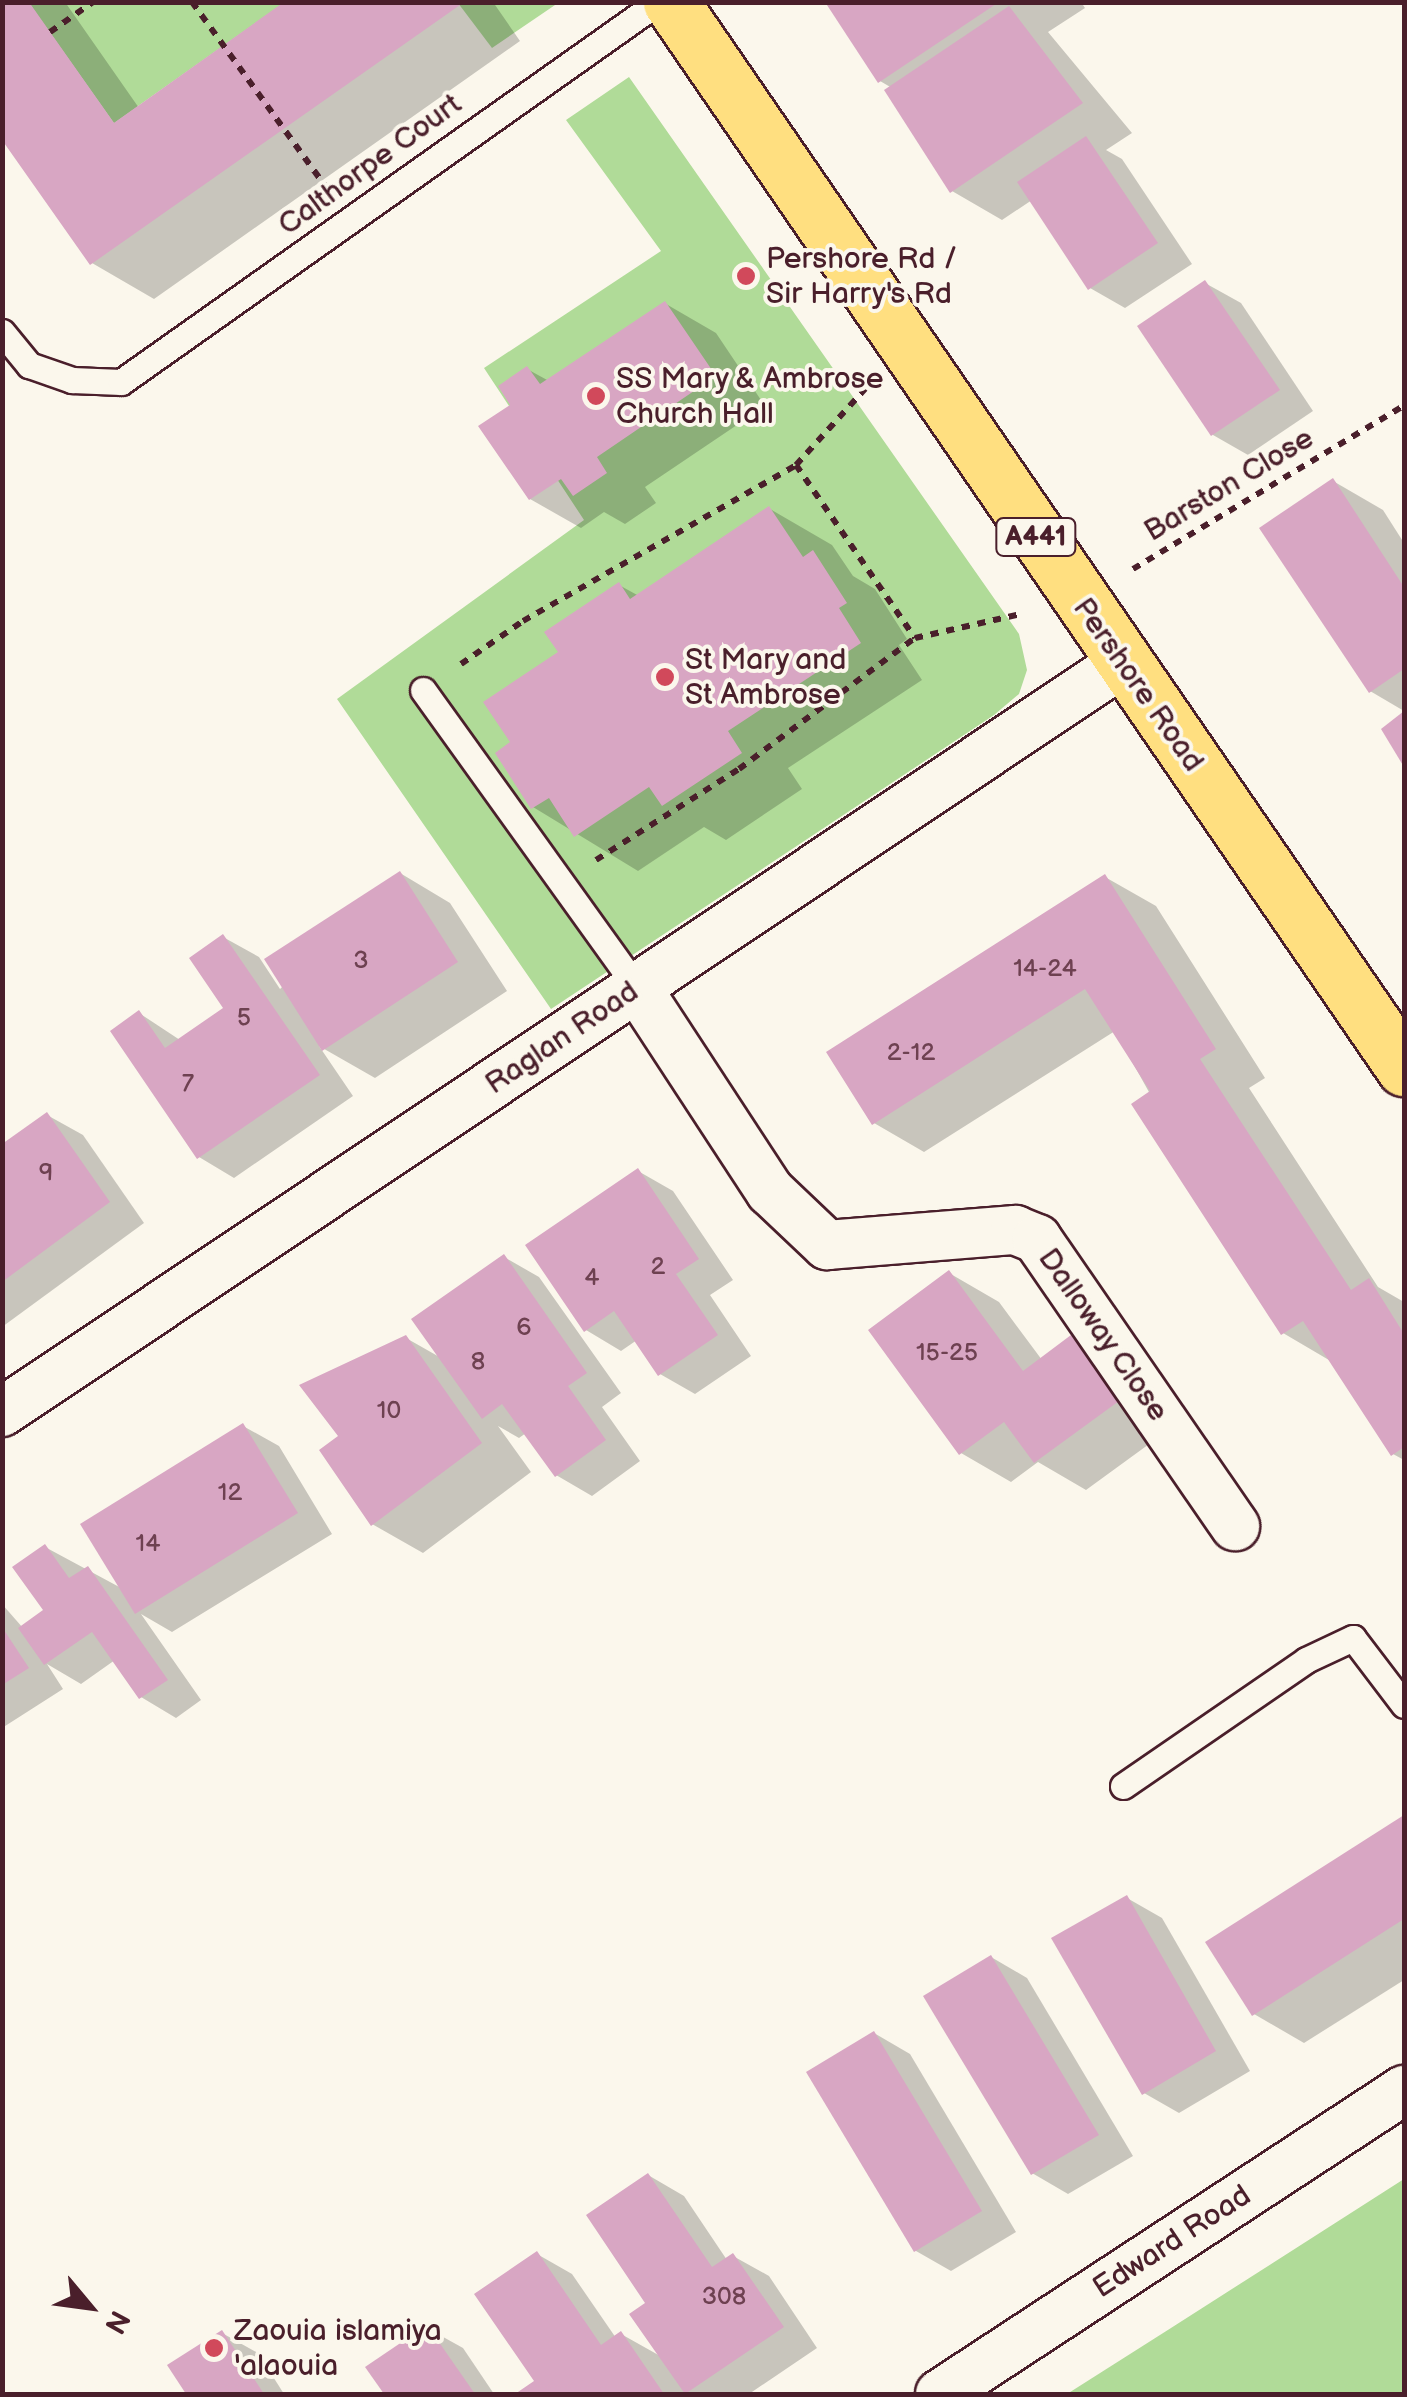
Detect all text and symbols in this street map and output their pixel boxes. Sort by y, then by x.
street label: Calthorpe Court [272,87,468,243]
place label: Pershore Rd / Sir Harry's Rd [766,241,957,312]
marker: Pershore Rd / Sir Harry's Rd [735,265,757,287]
place label: SS Mary & Ambrose Church Hall [616,361,885,432]
marker: SS Mary & Ambrose Church Hall [585,385,607,407]
street label: Barston Close [1138,420,1320,550]
road number: A441 [994,514,1078,560]
street label: Pershore Road [1065,591,1211,779]
place label: St Mary and St Ambrose [685,642,848,712]
marker: St Mary and St Ambrose [654,666,676,688]
house number: 3 [353,946,369,976]
house number: 14-24 [1013,954,1077,984]
street label: Raglan Road [479,974,645,1102]
house number: 5 [237,1003,251,1033]
house number: 2-12 [887,1038,935,1068]
house number: 7 [182,1069,194,1099]
house number: 9 [39,1158,53,1188]
street label: Dalloway Close [1030,1241,1176,1429]
house number: 2 [651,1252,665,1282]
house number: 4 [584,1263,600,1293]
house number: 6 [516,1313,532,1343]
house number: 15-25 [916,1338,978,1368]
house number: 8 [471,1347,485,1377]
house number: 10 [377,1396,401,1426]
house number: 12 [218,1478,242,1508]
house number: 14 [136,1529,160,1559]
street label: Edward Road [1086,2178,1258,2306]
north arrow [40,2257,140,2357]
house number: 308 [702,2282,746,2312]
text: N [97,2305,136,2339]
place label: Zaouia islamiya 'alaouia [234,2313,442,2384]
marker: Zaouia islamiya 'alaouia [203,2337,225,2359]

